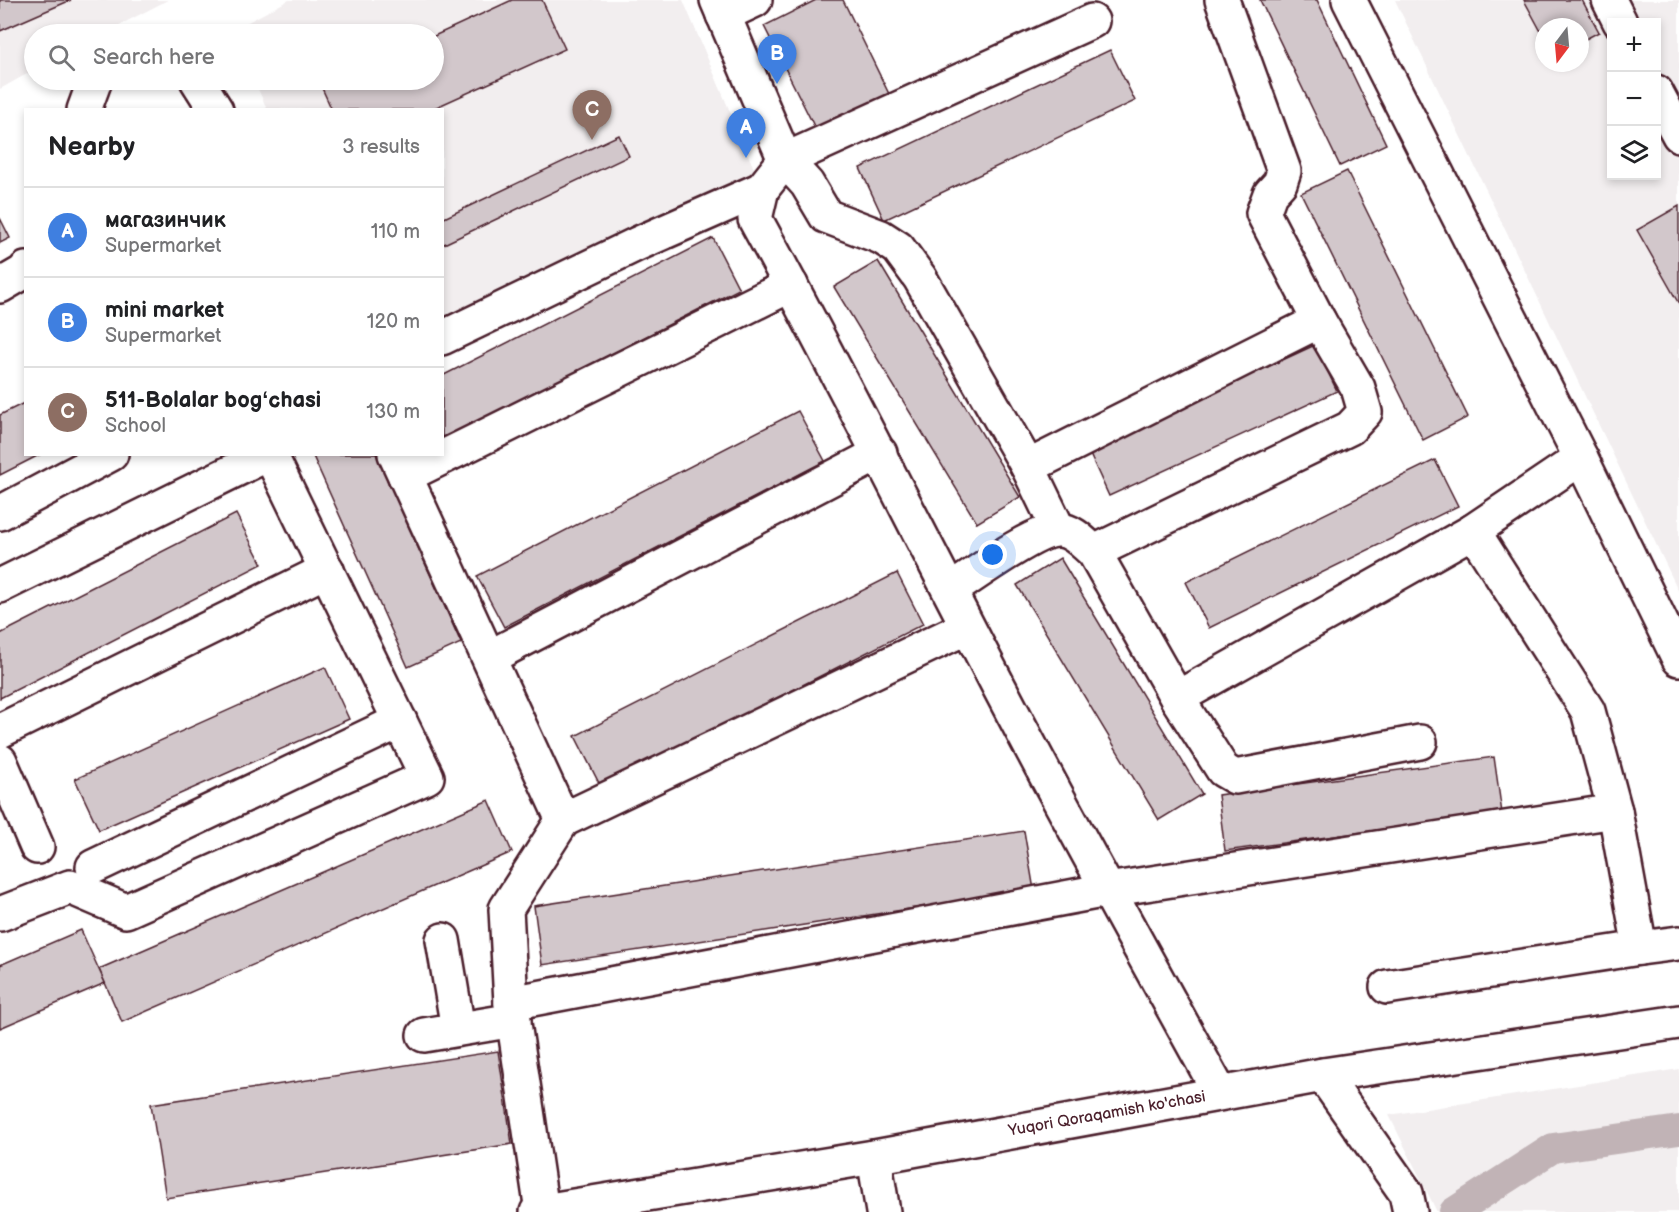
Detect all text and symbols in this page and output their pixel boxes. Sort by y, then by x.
north arrow [1535,18,1589,72]
map controls [1607,18,1661,180]
button: + [1607,18,1661,72]
search box [24,24,444,90]
pin: B [758,34,796,84]
icon: search [45,41,78,74]
text: Search here [93,44,215,71]
button: − [1607,72,1661,126]
pin: C [572,90,612,140]
pin: A [726,108,766,158]
button: layers [1607,126,1661,180]
text: Nearby [48,132,135,163]
text: 3 results [342,135,420,159]
text: магазинчик [105,207,226,234]
text: A [61,220,74,244]
text: 110 m [371,220,420,244]
text: Supermarket [105,234,221,258]
text: mini market [105,297,224,324]
text: B [60,310,75,334]
text: 120 m [367,310,420,334]
text: Supermarket [105,324,221,348]
text: 511-Bolalar bogʻchasi [105,387,321,414]
text: C [60,400,75,424]
text: 130 m [366,400,420,424]
text: School [105,414,166,438]
your location [978,540,1007,569]
street label: Yuqori Qoraqamish ko'chasi [1006,1087,1207,1141]

